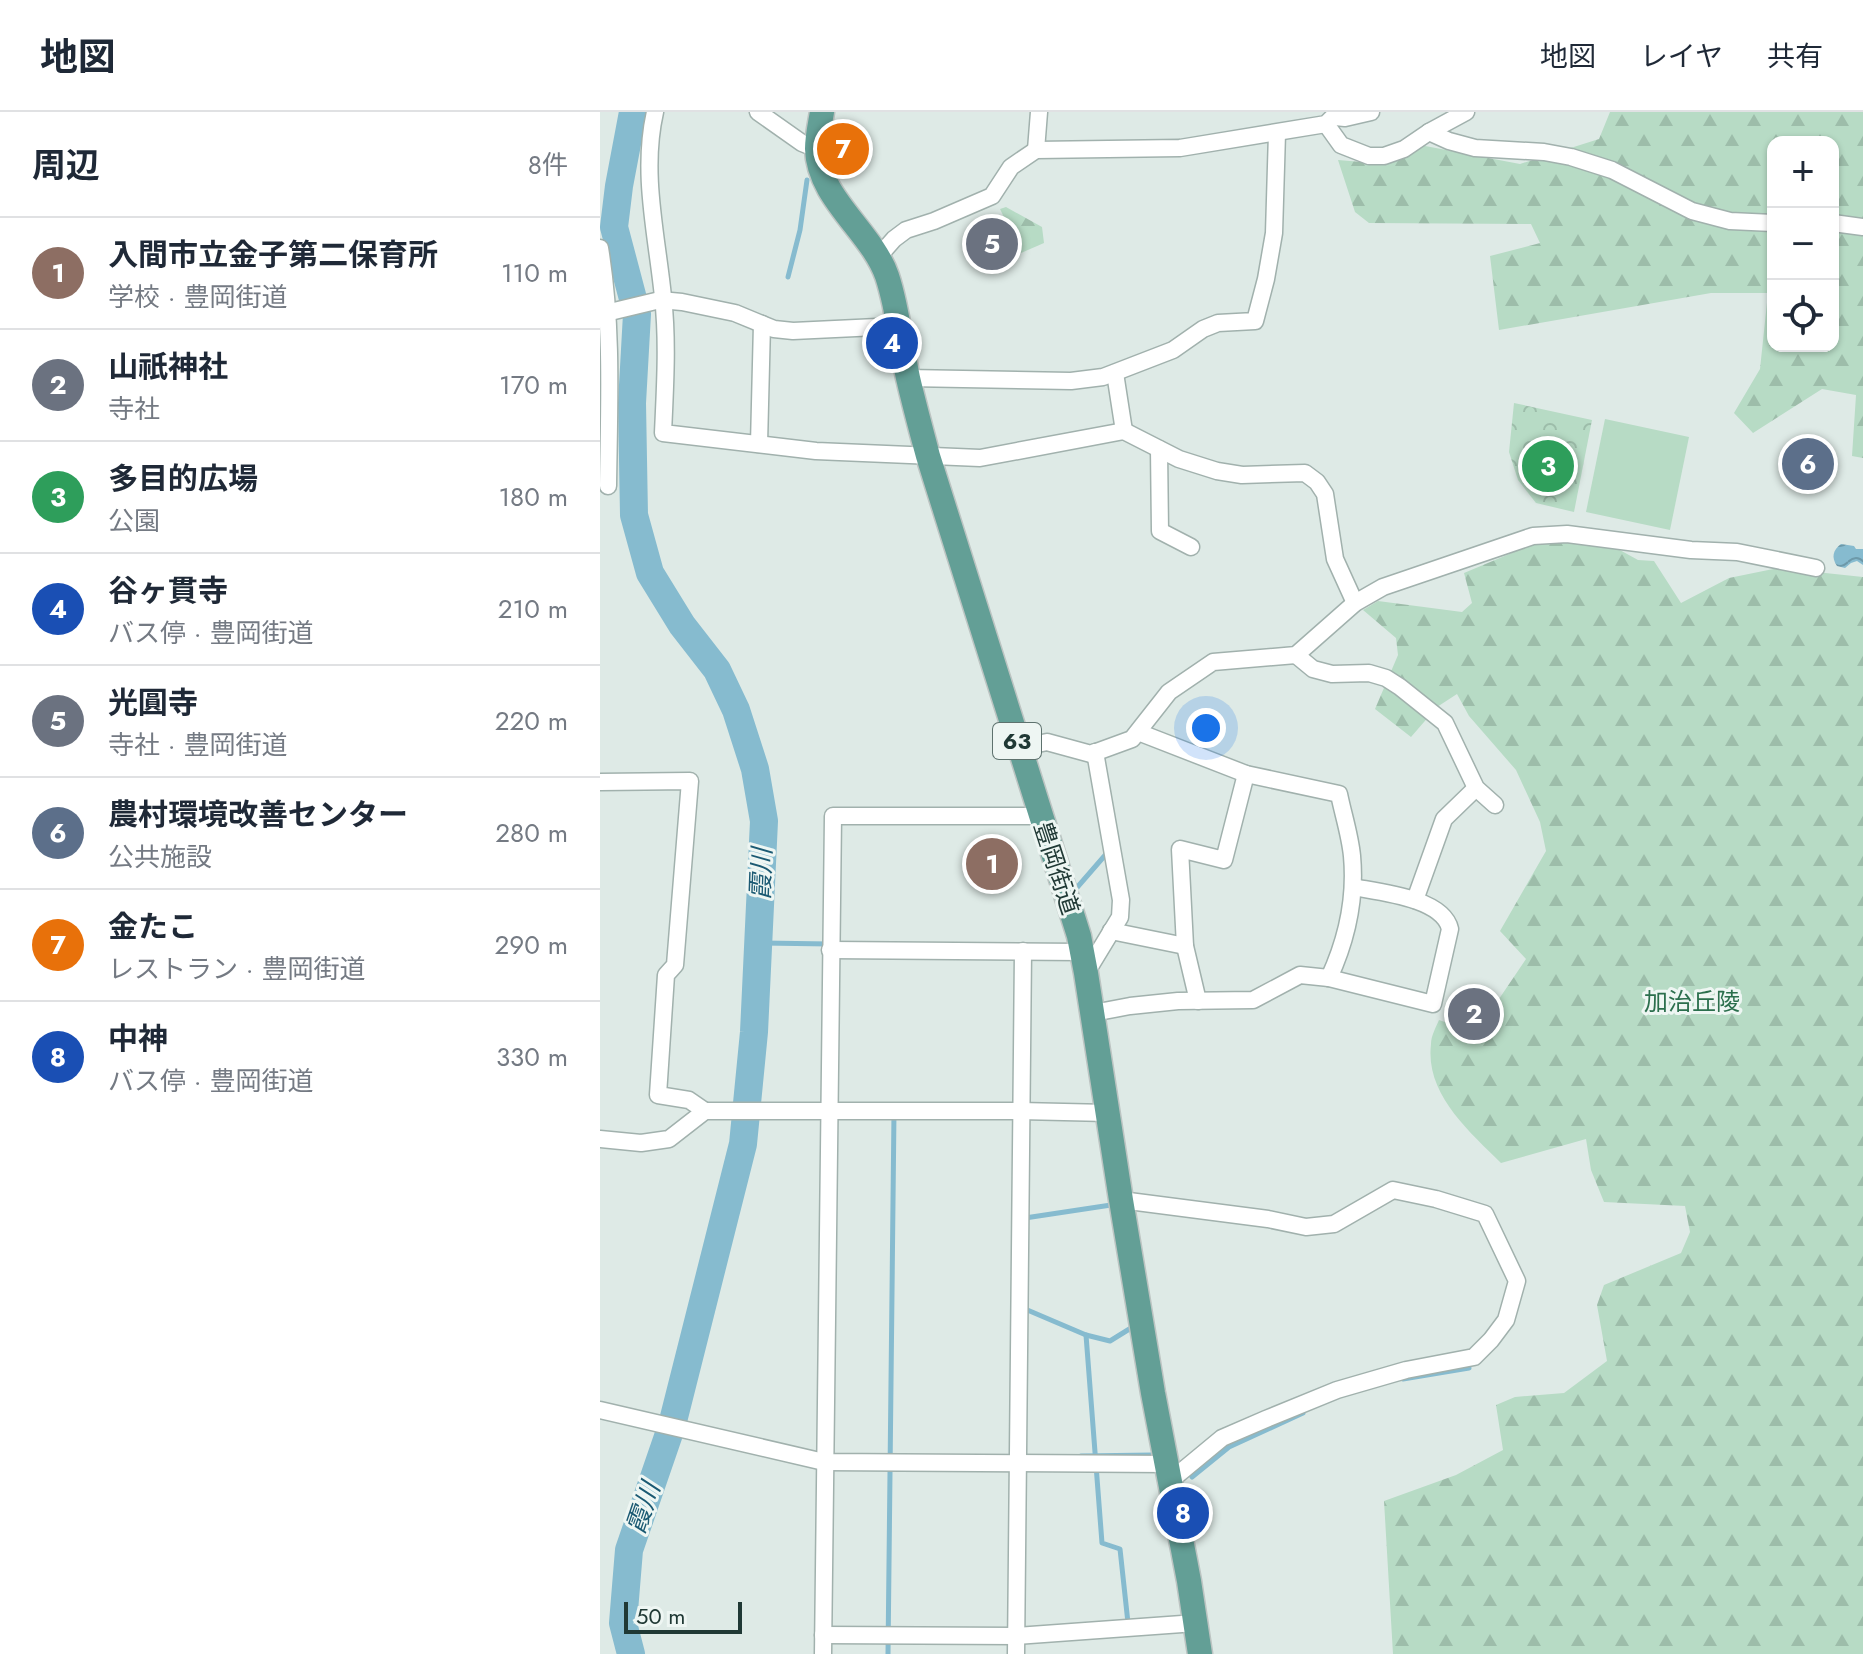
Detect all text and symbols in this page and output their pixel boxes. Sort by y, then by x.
text: 地図 [40,29,116,84]
text: 地図 [1540,36,1596,77]
text: レイヤ [1640,36,1723,77]
text: 共有 [1767,36,1823,77]
pin: 7 [817,119,869,179]
map controls [1767,136,1839,352]
button: + [1767,136,1839,208]
text: 周辺 [32,141,100,190]
text: 8件 [528,146,568,184]
button: − [1767,208,1839,280]
pin: 5 [966,214,1018,274]
text: 入間市立金子第二保育所 [108,233,438,276]
text: 1 [51,254,65,292]
text: 110 m [501,254,568,292]
text: 学校 · 豊岡街道 [108,278,287,316]
button: locate [1767,280,1839,352]
pin: 4 [866,313,918,373]
text: 山祇神社 [108,345,228,388]
text: 2 [49,366,67,404]
text: 170 m [499,366,568,404]
text: 寺社 [108,390,160,428]
pin: 6 [1782,434,1834,494]
pin: 3 [1522,436,1574,496]
text: 多目的広場 [108,457,258,500]
text: 3 [50,478,66,516]
text: 180 m [498,478,568,516]
text: 公園 [108,502,160,540]
text: 谷ヶ貫寺 [108,569,228,612]
text: 4 [49,590,67,628]
text: 210 m [498,590,568,628]
text: バス停 · 豊岡街道 [108,614,313,652]
text: 光圓寺 [108,681,198,724]
text: 5 [50,702,66,740]
text: 220 m [495,702,568,740]
your location [1186,708,1226,748]
road number: 63 [993,723,1041,759]
text: 寺社 · 豊岡街道 [108,726,287,764]
text: 農村環境改善センター [108,793,408,836]
text: 6 [49,814,67,852]
text: 280 m [495,814,568,852]
street label: 豊岡街道 [1026,817,1088,919]
pin: 1 [966,834,1018,894]
text: 公共施設 [108,838,212,876]
water label: 霞川 [741,844,781,901]
text: 金たこ [108,905,198,948]
text: 7 [50,926,66,964]
text: 290 m [495,926,568,964]
text: レストラン · 豊岡街道 [108,950,365,988]
pin: 2 [1448,984,1500,1044]
park label: 加治丘陵 [1644,984,1740,1019]
text: 中神 [108,1017,168,1060]
text: 8 [50,1038,66,1076]
text: 330 m [496,1038,568,1076]
text: バス停 · 豊岡街道 [108,1062,313,1100]
water label: 霞川 [617,1474,670,1539]
pin: 8 [1157,1483,1209,1543]
scale bar [624,1598,742,1634]
text: 50 m [636,1600,685,1632]

